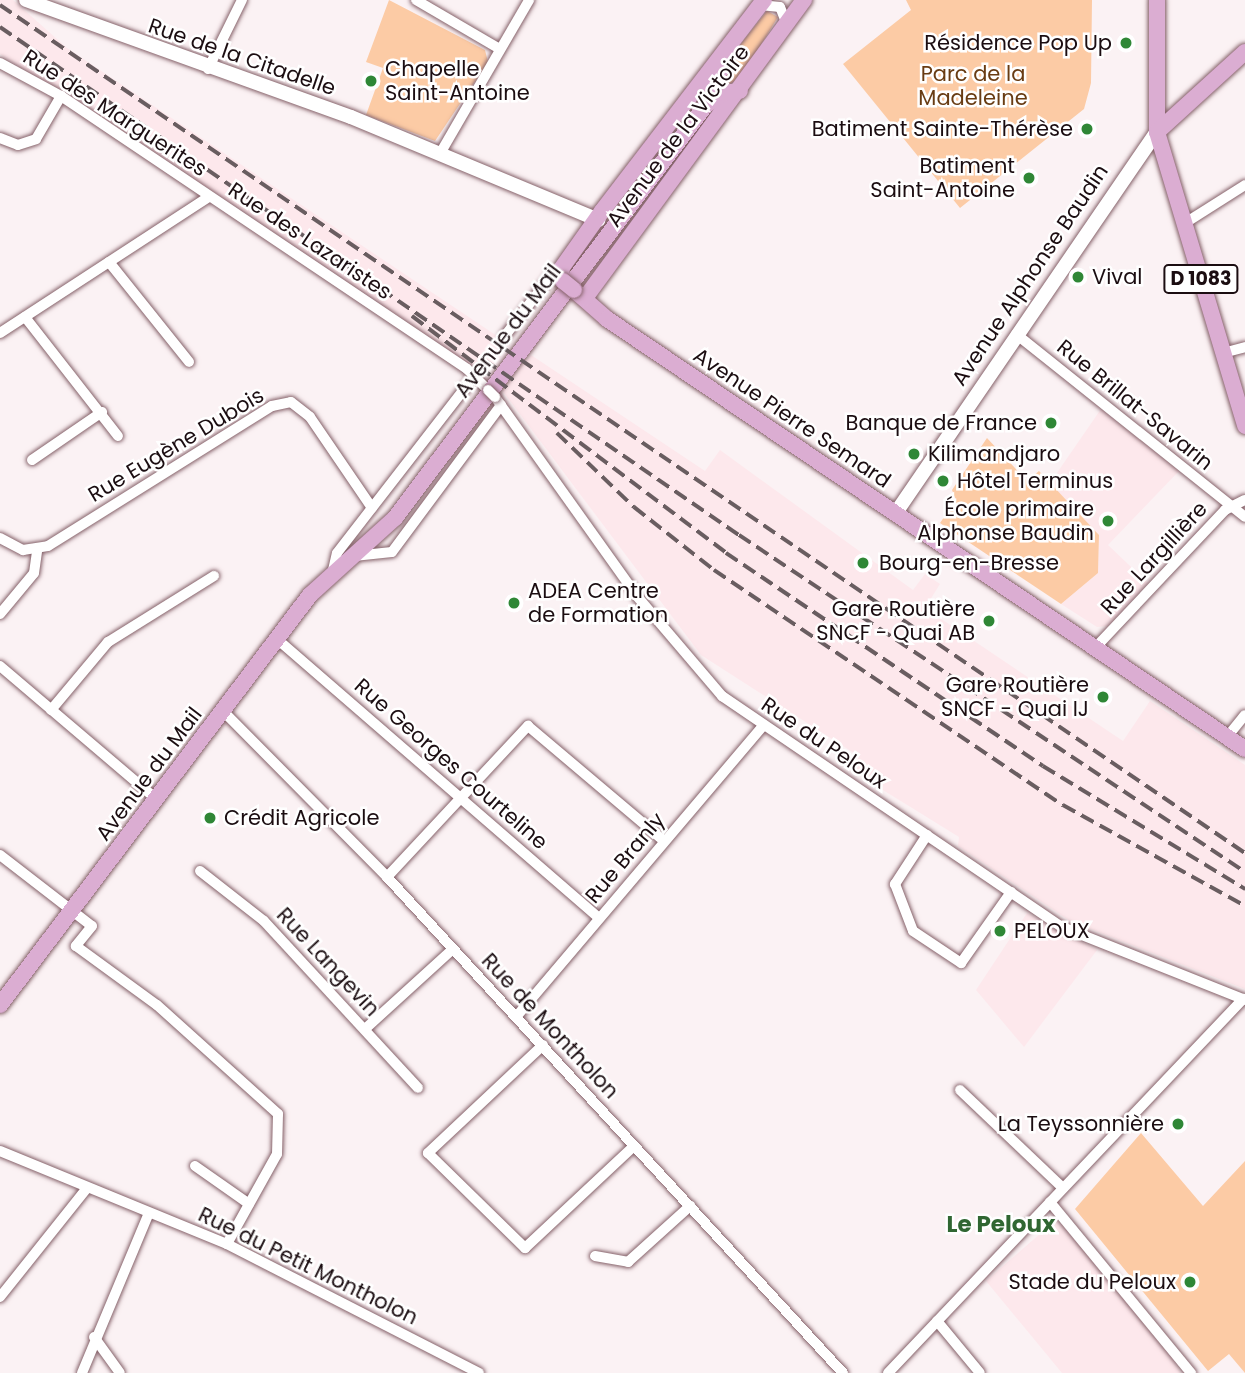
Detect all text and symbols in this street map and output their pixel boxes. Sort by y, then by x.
street label: Rue de la Citadelle [145,13,339,101]
place label: Résidence Pop Up [924,30,1112,56]
marker: Résidence Pop Up [1118,35,1134,51]
street label: Avenue de la Victoire [601,40,755,232]
street label: Rue des Marguerites [18,44,212,182]
place label: Chapelle Saint-Antoine [385,56,530,106]
park label: Parc de la Madeleine [918,61,1028,111]
marker: Chapelle Saint-Antoine [363,73,379,89]
place label: Batiment Sainte-Thérèse [812,116,1073,142]
marker: Batiment Sainte-Thérèse [1079,121,1095,137]
place label: Batiment Saint-Antoine [870,153,1015,203]
street label: Avenue Alphonse Baudin [947,160,1113,390]
marker: Batiment Saint-Antoine [1021,170,1037,186]
street label: Rue des Lazaristes [224,177,396,305]
street label: Avenue du Mail [450,259,566,403]
place label: Vival [1092,264,1143,290]
road number: D 1083 [1162,264,1240,294]
marker: Vival [1070,269,1086,285]
street label: Rue Brillat-Savarin [1052,334,1218,476]
street label: Avenue Pierre Semard [689,343,895,493]
street label: Rue Eugène Dubois [84,383,268,507]
place label: Banque de France [846,410,1037,436]
marker: Banque de France [1043,415,1059,431]
place label: Kilimandjaro [928,441,1060,467]
marker: Kilimandjaro [906,446,922,462]
place label: Hôtel Terminus [957,468,1113,494]
marker: Hôtel Terminus [935,473,951,489]
place label: École primaire Alphonse Baudin [917,496,1094,546]
street label: Rue Largillière [1095,497,1213,619]
marker: École primaire Alphonse Baudin [1100,513,1116,529]
place label: Bourg-en-Bresse [879,550,1059,576]
marker: Bourg-en-Bresse [853,553,873,573]
place label: ADEA Centre de Formation [528,578,668,628]
marker: ADEA Centre de Formation [506,595,522,611]
place label: Gare Routière SNCF - Quai AB [816,596,975,646]
marker: Gare Routière SNCF - Quai AB [981,613,997,629]
place label: Gare Routière SNCF - Quai IJ [941,672,1089,722]
street label: Rue Georges Courteline [349,673,553,855]
marker: Gare Routière SNCF - Quai IJ [1095,689,1111,705]
street label: Rue du Peloux [757,692,891,794]
street label: Avenue du Mail [91,702,207,846]
place label: Crédit Agricole [224,805,379,831]
street label: Rue Branly [580,808,670,908]
marker: Crédit Agricole [202,810,218,826]
street label: Rue Langevin [271,903,385,1021]
place label: PELOUX [1014,918,1090,944]
marker: PELOUX [992,923,1008,939]
street label: Rue de Montholon [476,948,624,1104]
place label: La Teyssonnière [998,1111,1164,1137]
marker: La Teyssonnière [1170,1116,1186,1132]
street label: Rue du Petit Montholon [194,1202,422,1330]
district label: Le Peloux [947,1210,1055,1238]
place label: Stade du Peloux [1008,1269,1176,1295]
marker: Stade du Peloux [1182,1274,1198,1290]

